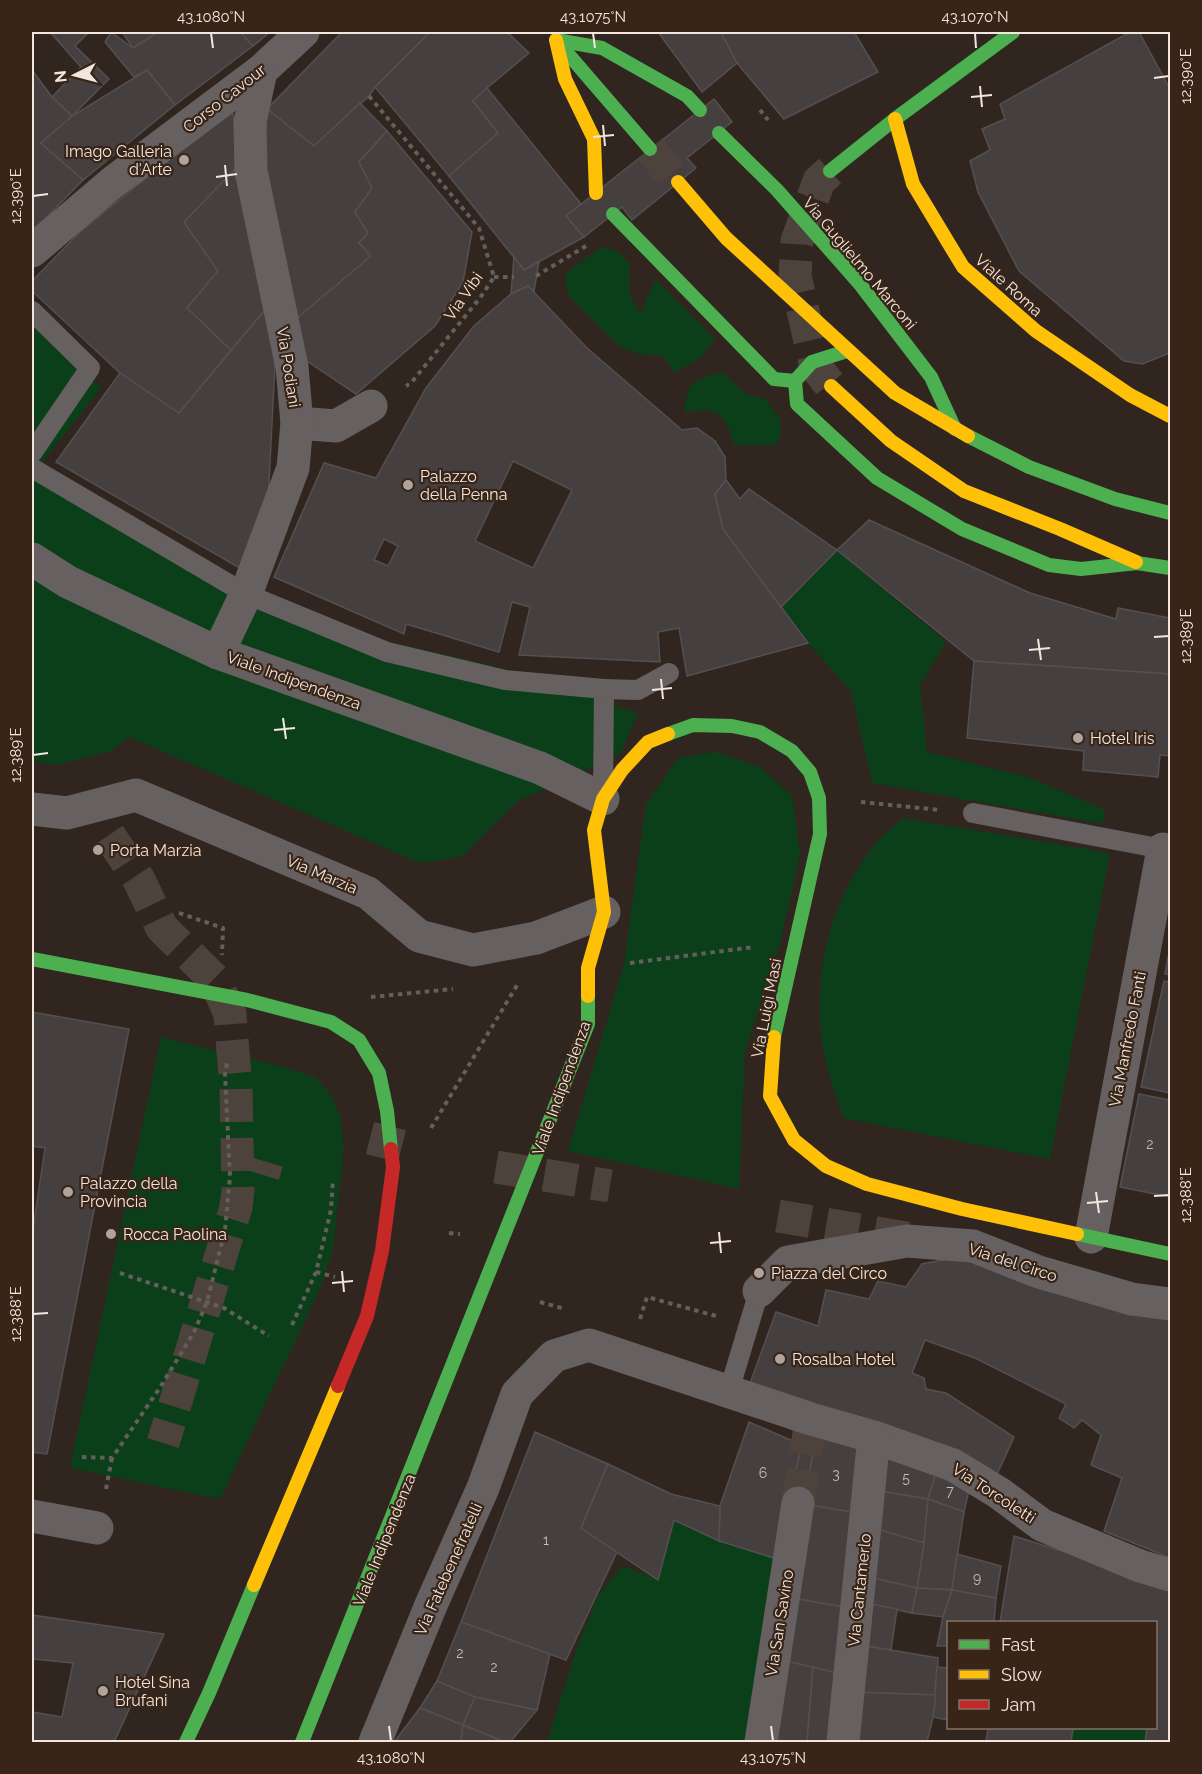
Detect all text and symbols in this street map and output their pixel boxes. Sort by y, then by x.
text: 43.1080°N [177,8,245,26]
text: 43.1075°N [560,8,626,26]
text: 43.1070°N [942,8,1008,26]
north arrow [45,45,105,105]
text: 12.390°E [1177,48,1195,104]
street label: Corso Cavour [179,60,270,137]
text: N [50,69,71,84]
place label: Imago Galleria d'Arte [65,142,172,179]
marker: Imago Galleria d'Arte [177,153,191,167]
text: 12.390°E [7,168,25,224]
street label: Via Guglielmo Marconi [799,193,921,333]
street label: Viale Roma [971,250,1046,321]
street label: Via Vibi [440,269,487,324]
street label: Via Podiani [273,325,304,409]
place label: Palazzo della Penna [420,467,507,504]
marker: Palazzo della Penna [401,478,415,492]
text: 12.389°E [1177,608,1195,664]
street label: Viale Indipendenza [224,647,364,714]
text: 12.389°E [7,727,25,783]
place label: Hotel Iris [1090,729,1155,748]
marker: Hotel Iris [1071,731,1085,745]
place label: Porta Marzia [110,841,201,860]
marker: Porta Marzia [91,843,105,857]
street label: Via Marzia [283,851,360,898]
street label: Via Luigi Masi [748,957,785,1059]
street label: Via Manfredo Fanti [1105,970,1150,1109]
street label: Viale Indipendenza [528,1018,595,1158]
house number: 2 [1146,1136,1154,1152]
text: 12.388°E [1177,1167,1195,1223]
place label: Palazzo della Provincia [80,1174,178,1211]
marker: Palazzo della Provincia [61,1185,75,1199]
place label: Rocca Paolina [123,1225,227,1244]
marker: Rocca Paolina [104,1227,118,1241]
street label: Via del Circo [966,1239,1060,1286]
place label: Piazza del Circo [771,1264,887,1283]
marker: Piazza del Circo [752,1266,766,1280]
text: 12.388°E [7,1286,25,1342]
place label: Rosalba Hotel [792,1350,896,1369]
marker: Rosalba Hotel [773,1352,787,1366]
street label: Via Torcoletti [948,1459,1039,1527]
house number: 6 [759,1465,767,1481]
house number: 3 [832,1466,840,1482]
house number: 5 [902,1470,910,1486]
street label: Viale Indipendenza [349,1471,420,1609]
house number: 7 [946,1483,954,1499]
street label: Via Fatebenefratelli [411,1500,486,1638]
house number: 1 [543,1532,549,1548]
street label: Via Cantamerlo [844,1532,875,1648]
street label: Via San Savino [762,1568,797,1678]
house number: 9 [973,1570,981,1586]
legend [947,1621,1157,1729]
text: Fast [1001,1634,1035,1655]
house number: 2 [456,1645,464,1661]
house number: 2 [490,1659,498,1675]
text: Slow [1001,1664,1042,1685]
place label: Hotel Sina Brufani [115,1673,190,1710]
marker: Hotel Sina Brufani [96,1684,110,1698]
text: Jam [1001,1694,1036,1715]
text: 43.1080°N [357,1749,425,1767]
text: 43.1075°N [740,1749,806,1767]

